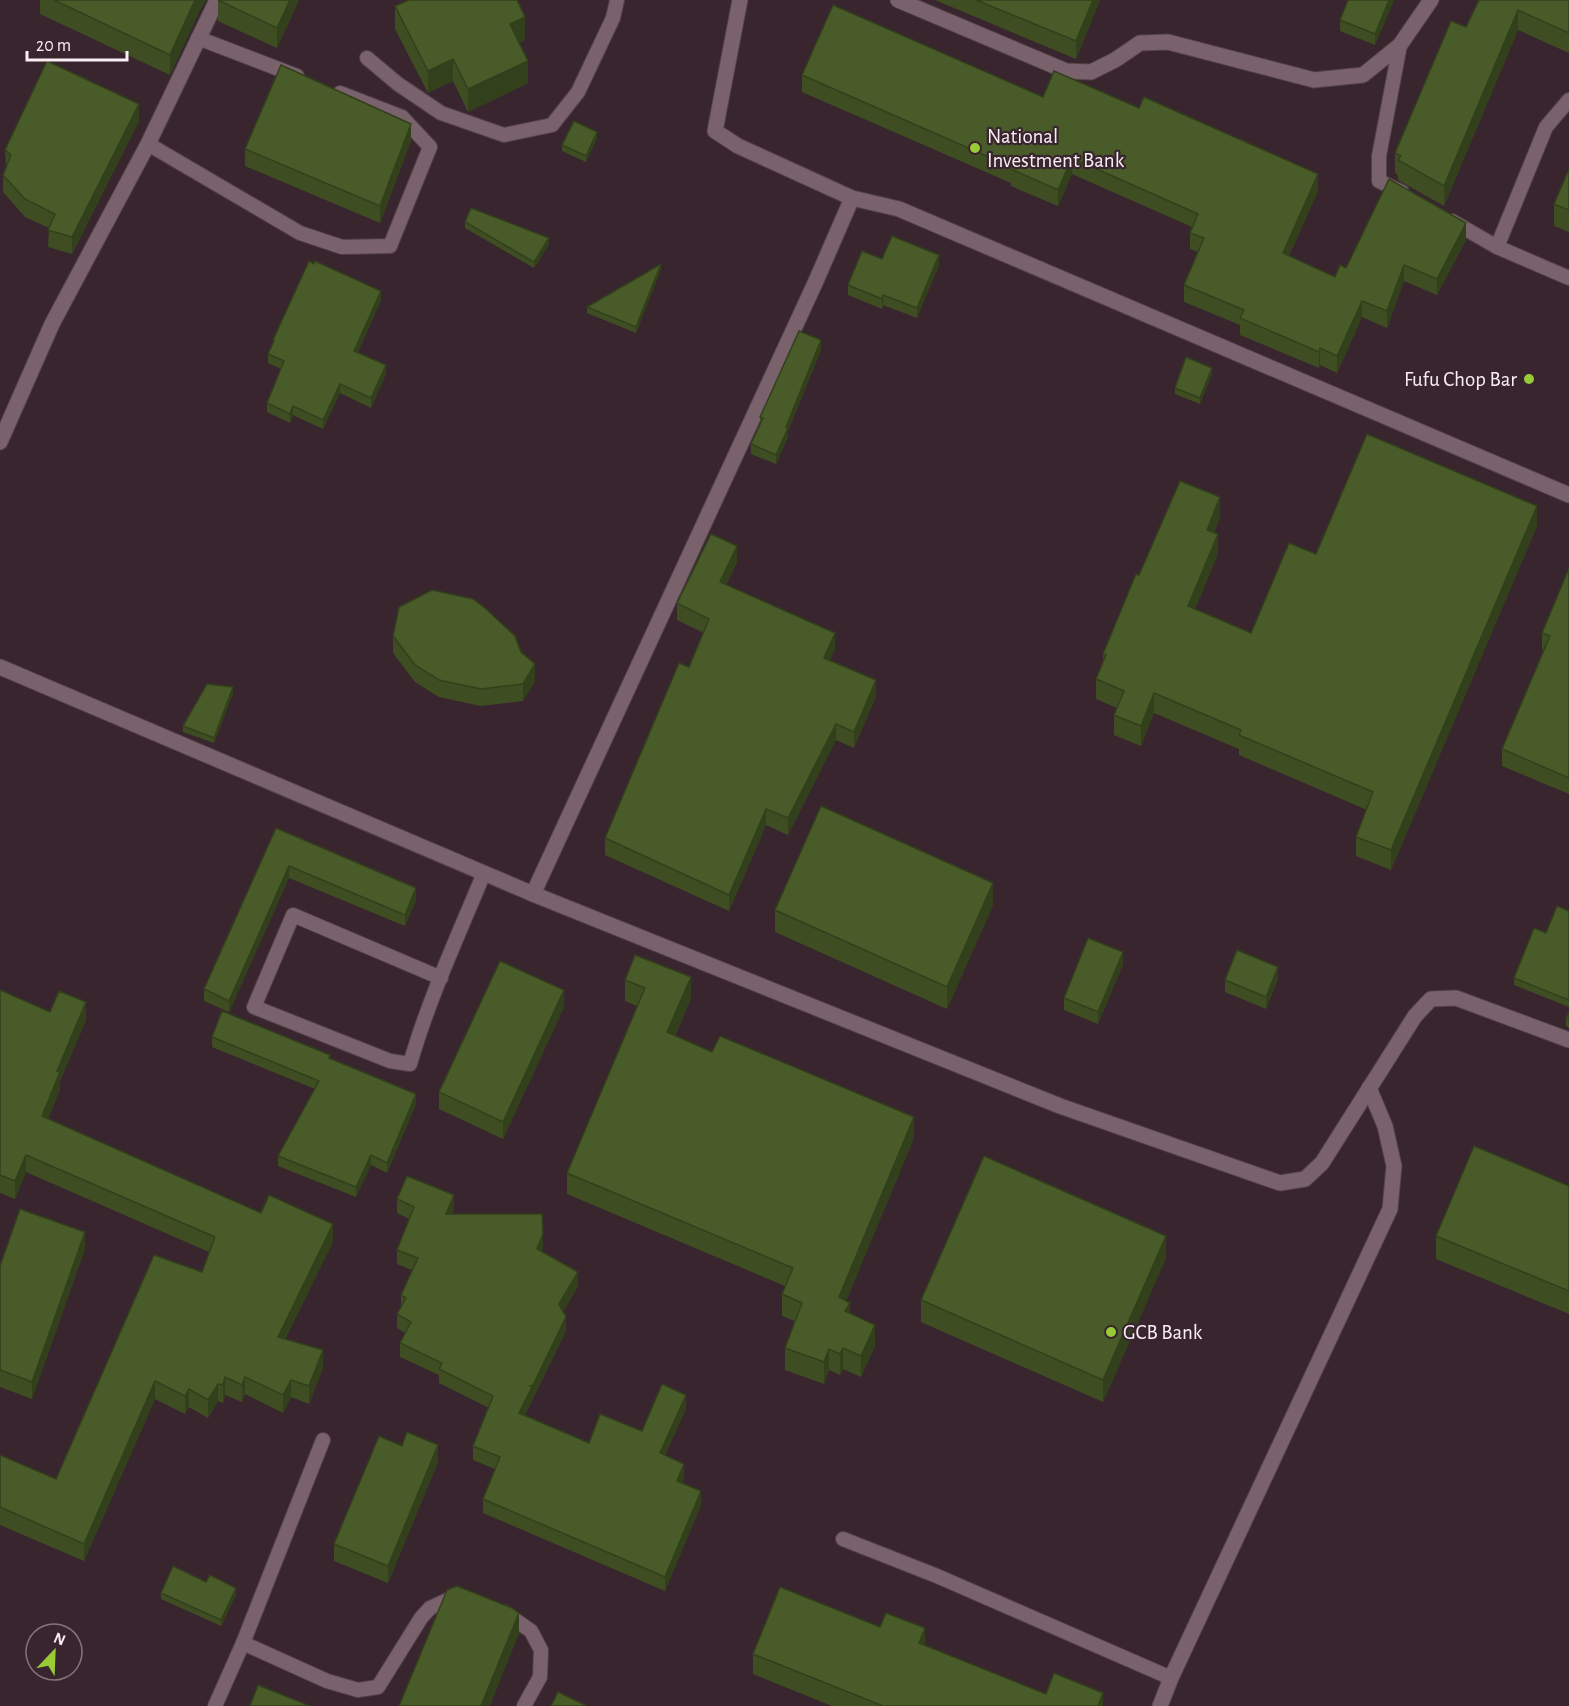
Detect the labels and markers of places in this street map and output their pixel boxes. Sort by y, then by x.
place label: National Investment Bank [987,126,1125,171]
marker: National Investment Bank [968,141,982,155]
place label: Fufu Chop Bar [1404,369,1517,390]
marker: Fufu Chop Bar [1522,372,1536,386]
place label: GCB Bank [1123,1322,1203,1343]
marker: GCB Bank [1104,1325,1118,1339]

